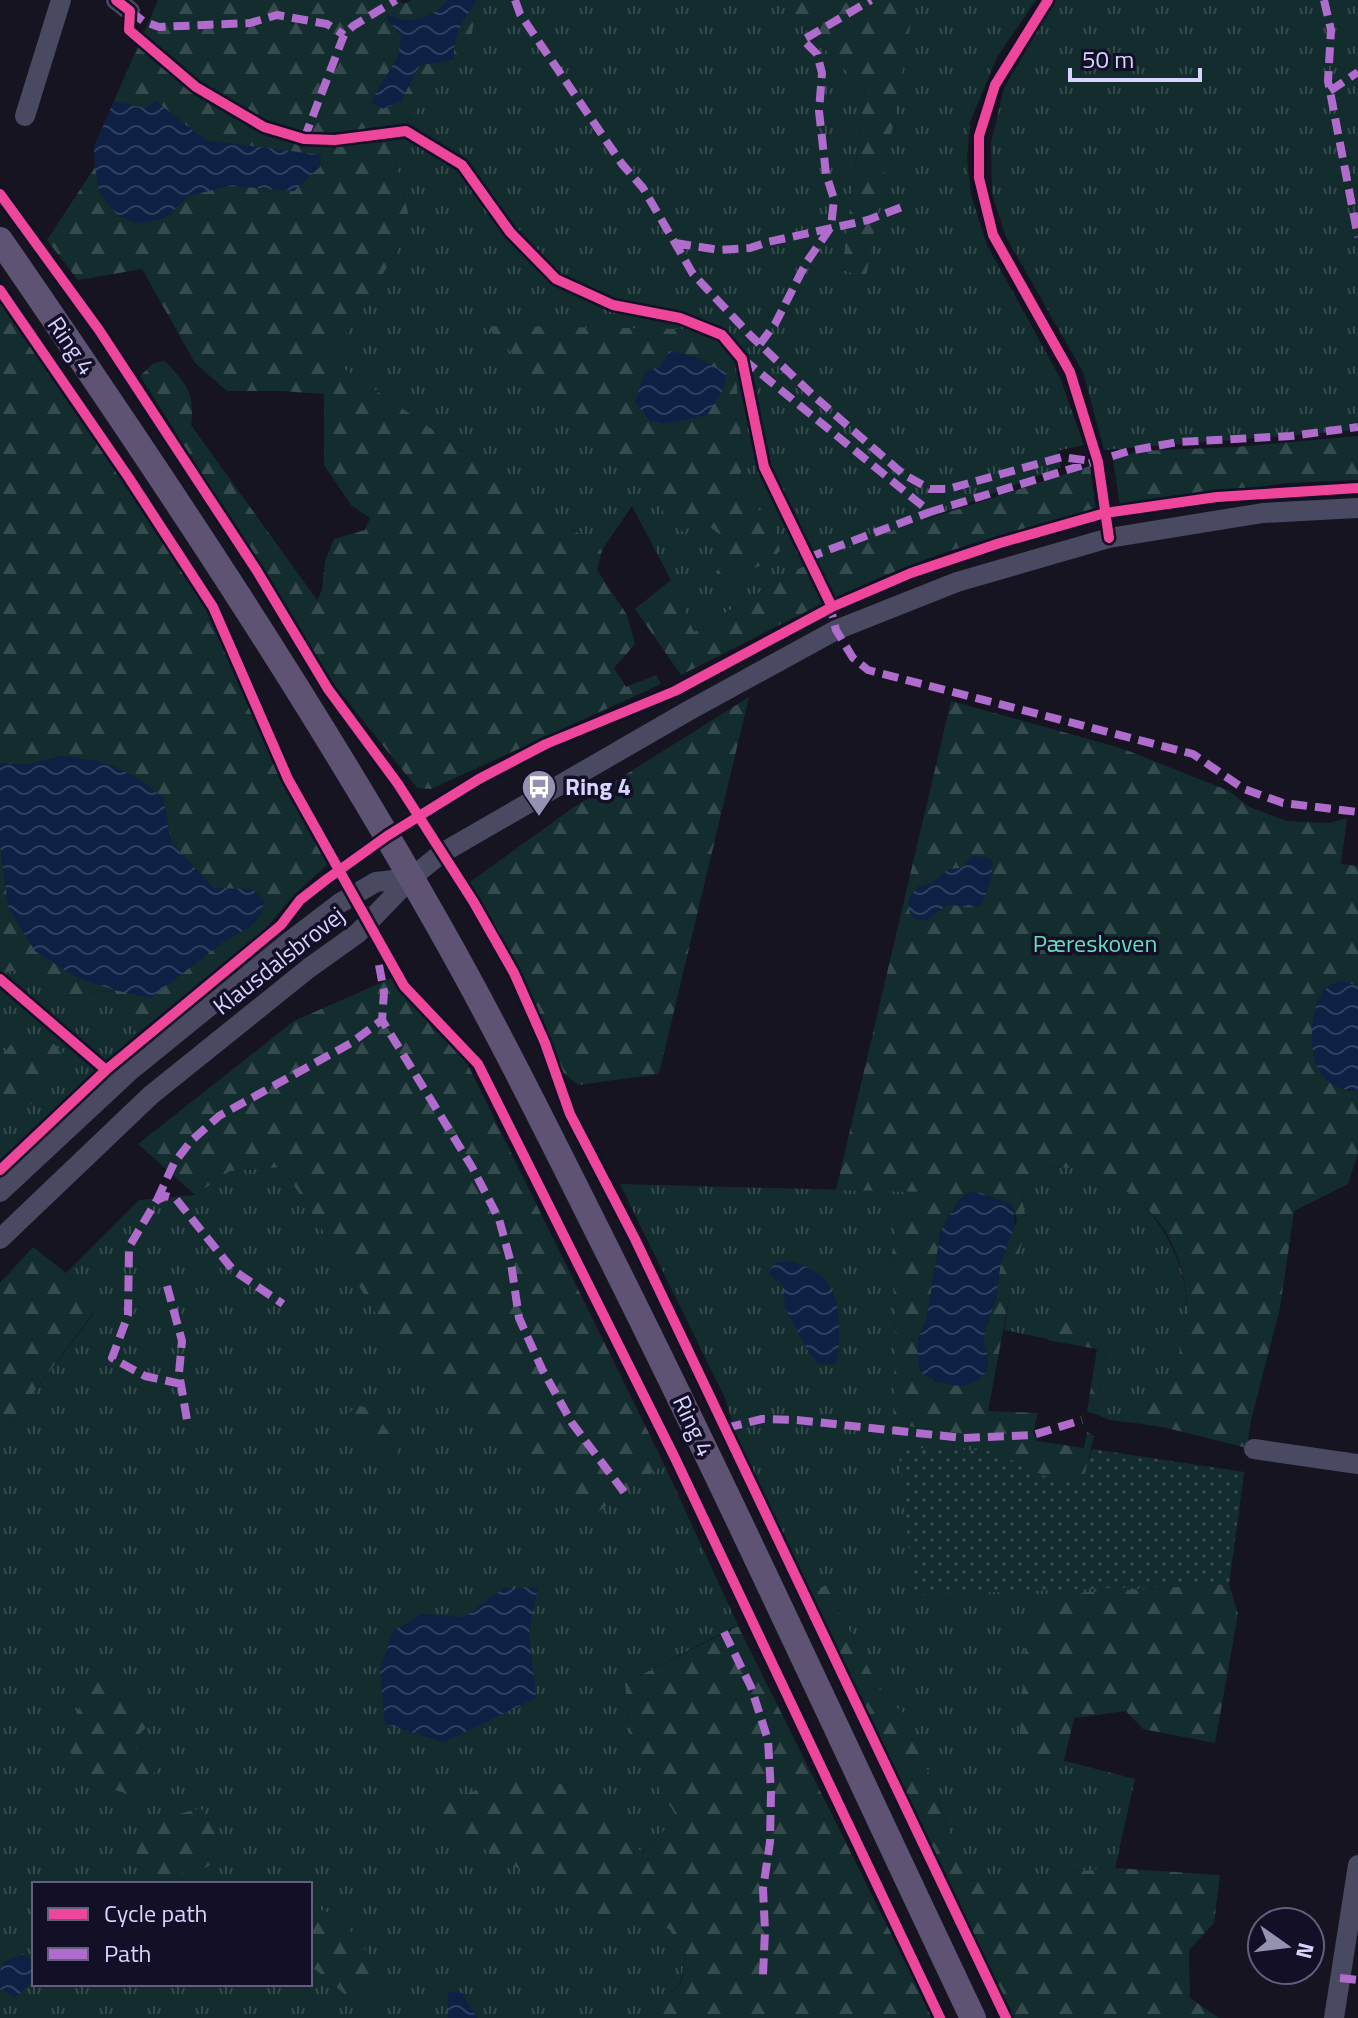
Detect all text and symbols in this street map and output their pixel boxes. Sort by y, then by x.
scale bar [1070,32,1200,82]
text: 50 m [1082,41,1134,77]
street label: Ring 4 [39,309,105,382]
bus stop icon: Ring 4 [520,768,558,818]
place label: Ring 4 [565,768,631,804]
street label: Klausdalsbrovej [205,897,352,1023]
park label: Pæreskoven [1033,925,1157,961]
street label: Ring 4 [664,1389,724,1462]
legend [32,1882,312,1986]
text: Cycle path [104,1895,207,1931]
north arrow [1246,1906,1326,1986]
text: Path [104,1935,151,1971]
text: N [1287,1939,1324,1962]

